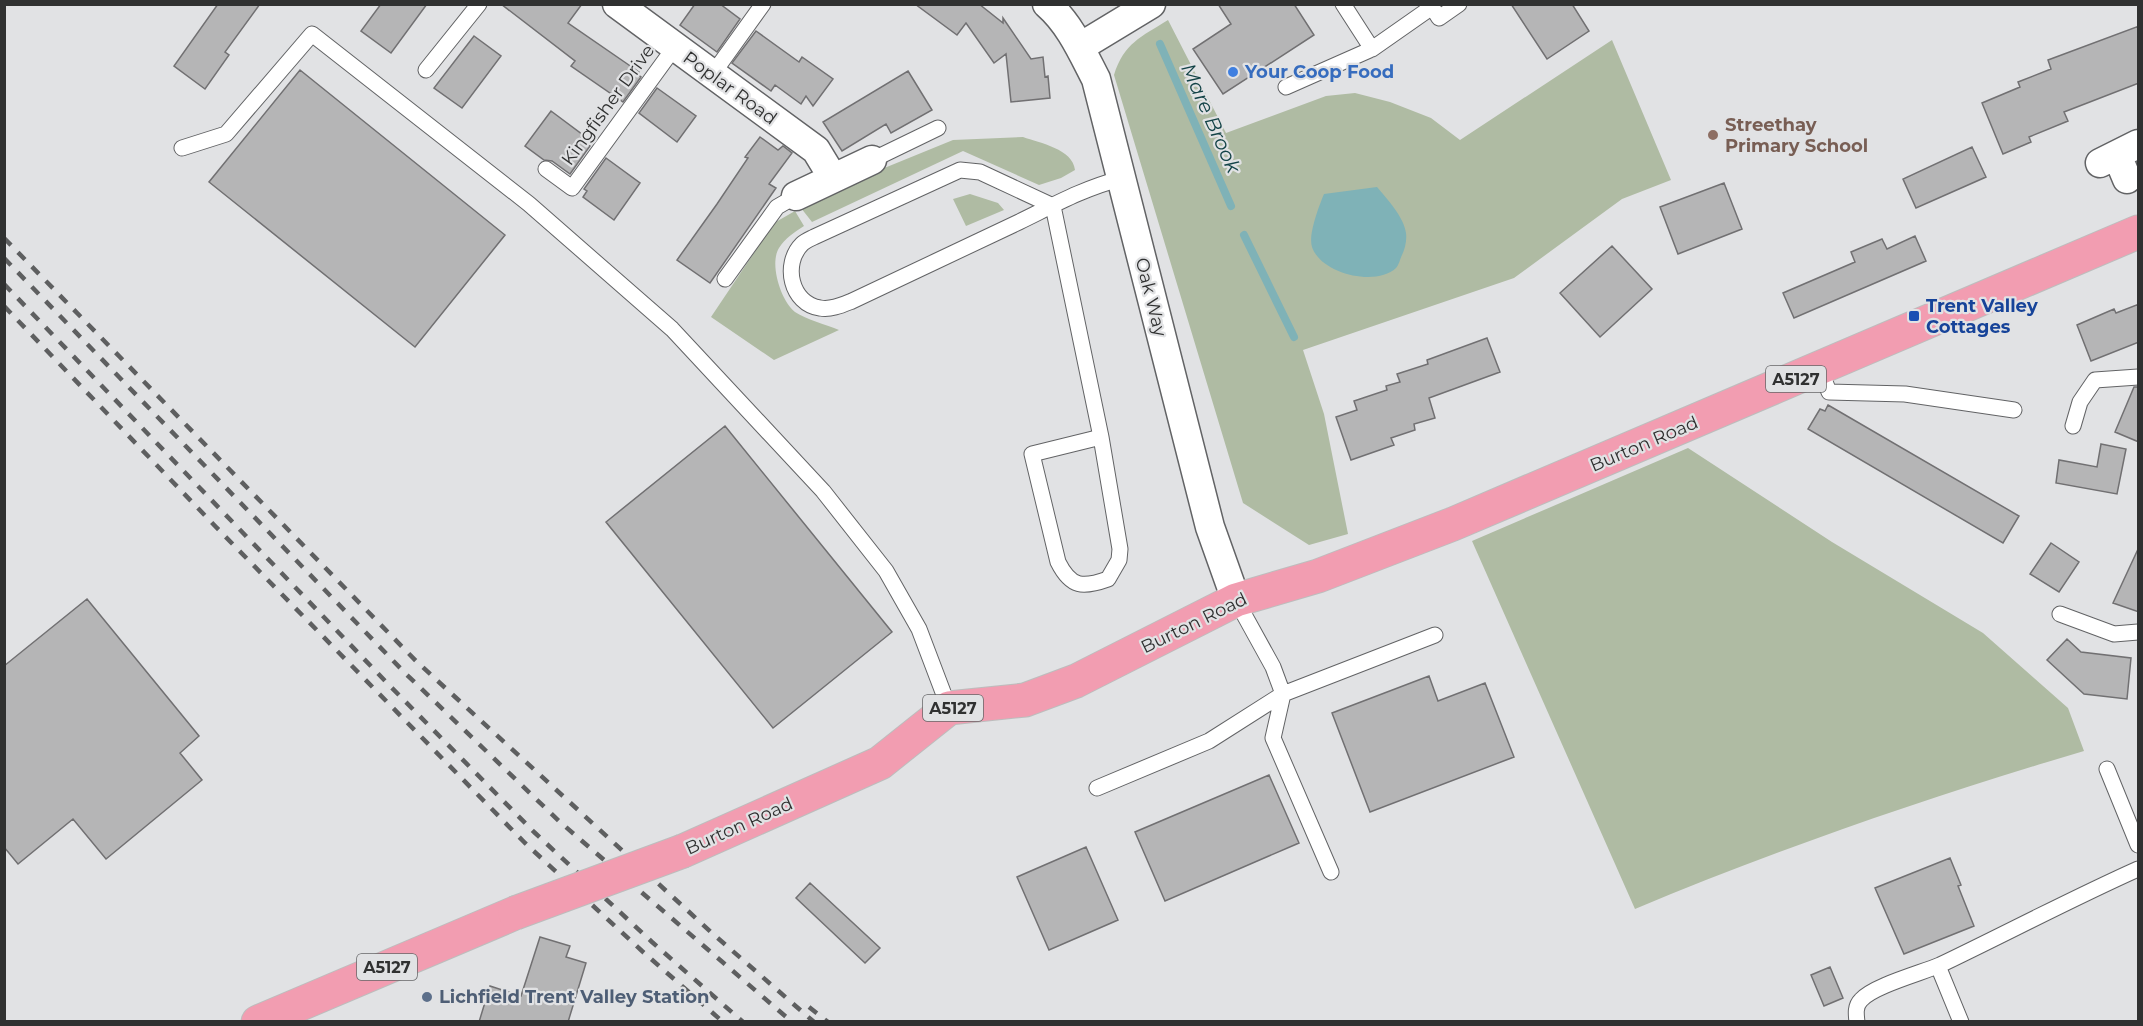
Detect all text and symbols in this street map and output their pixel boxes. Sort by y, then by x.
street label: Kingfisher Drive [557,40,659,170]
street label: Poplar Road [679,47,781,129]
water label: Mare Brook [1176,59,1246,178]
place label: Your Coop Food [1244,61,1394,83]
marker: Your Coop Food [1226,65,1240,79]
place label: Streethay Primary School [1725,114,1868,157]
marker: Streethay Primary School [1706,128,1720,142]
street label: Oak Way [1131,255,1171,339]
place label: Trent Valley Cottages [1926,295,2038,338]
marker: Trent Valley Cottages [1907,309,1921,323]
road number: A5127 [1766,366,1826,392]
street label: Burton Road [1587,411,1701,477]
street label: Burton Road [1137,588,1251,658]
road number: A5127 [923,695,983,721]
street label: Burton Road [682,792,796,860]
road number: A5127 [357,954,417,980]
place label: Lichfield Trent Valley Station [439,986,709,1008]
marker: Lichfield Trent Valley Station [420,990,434,1004]

